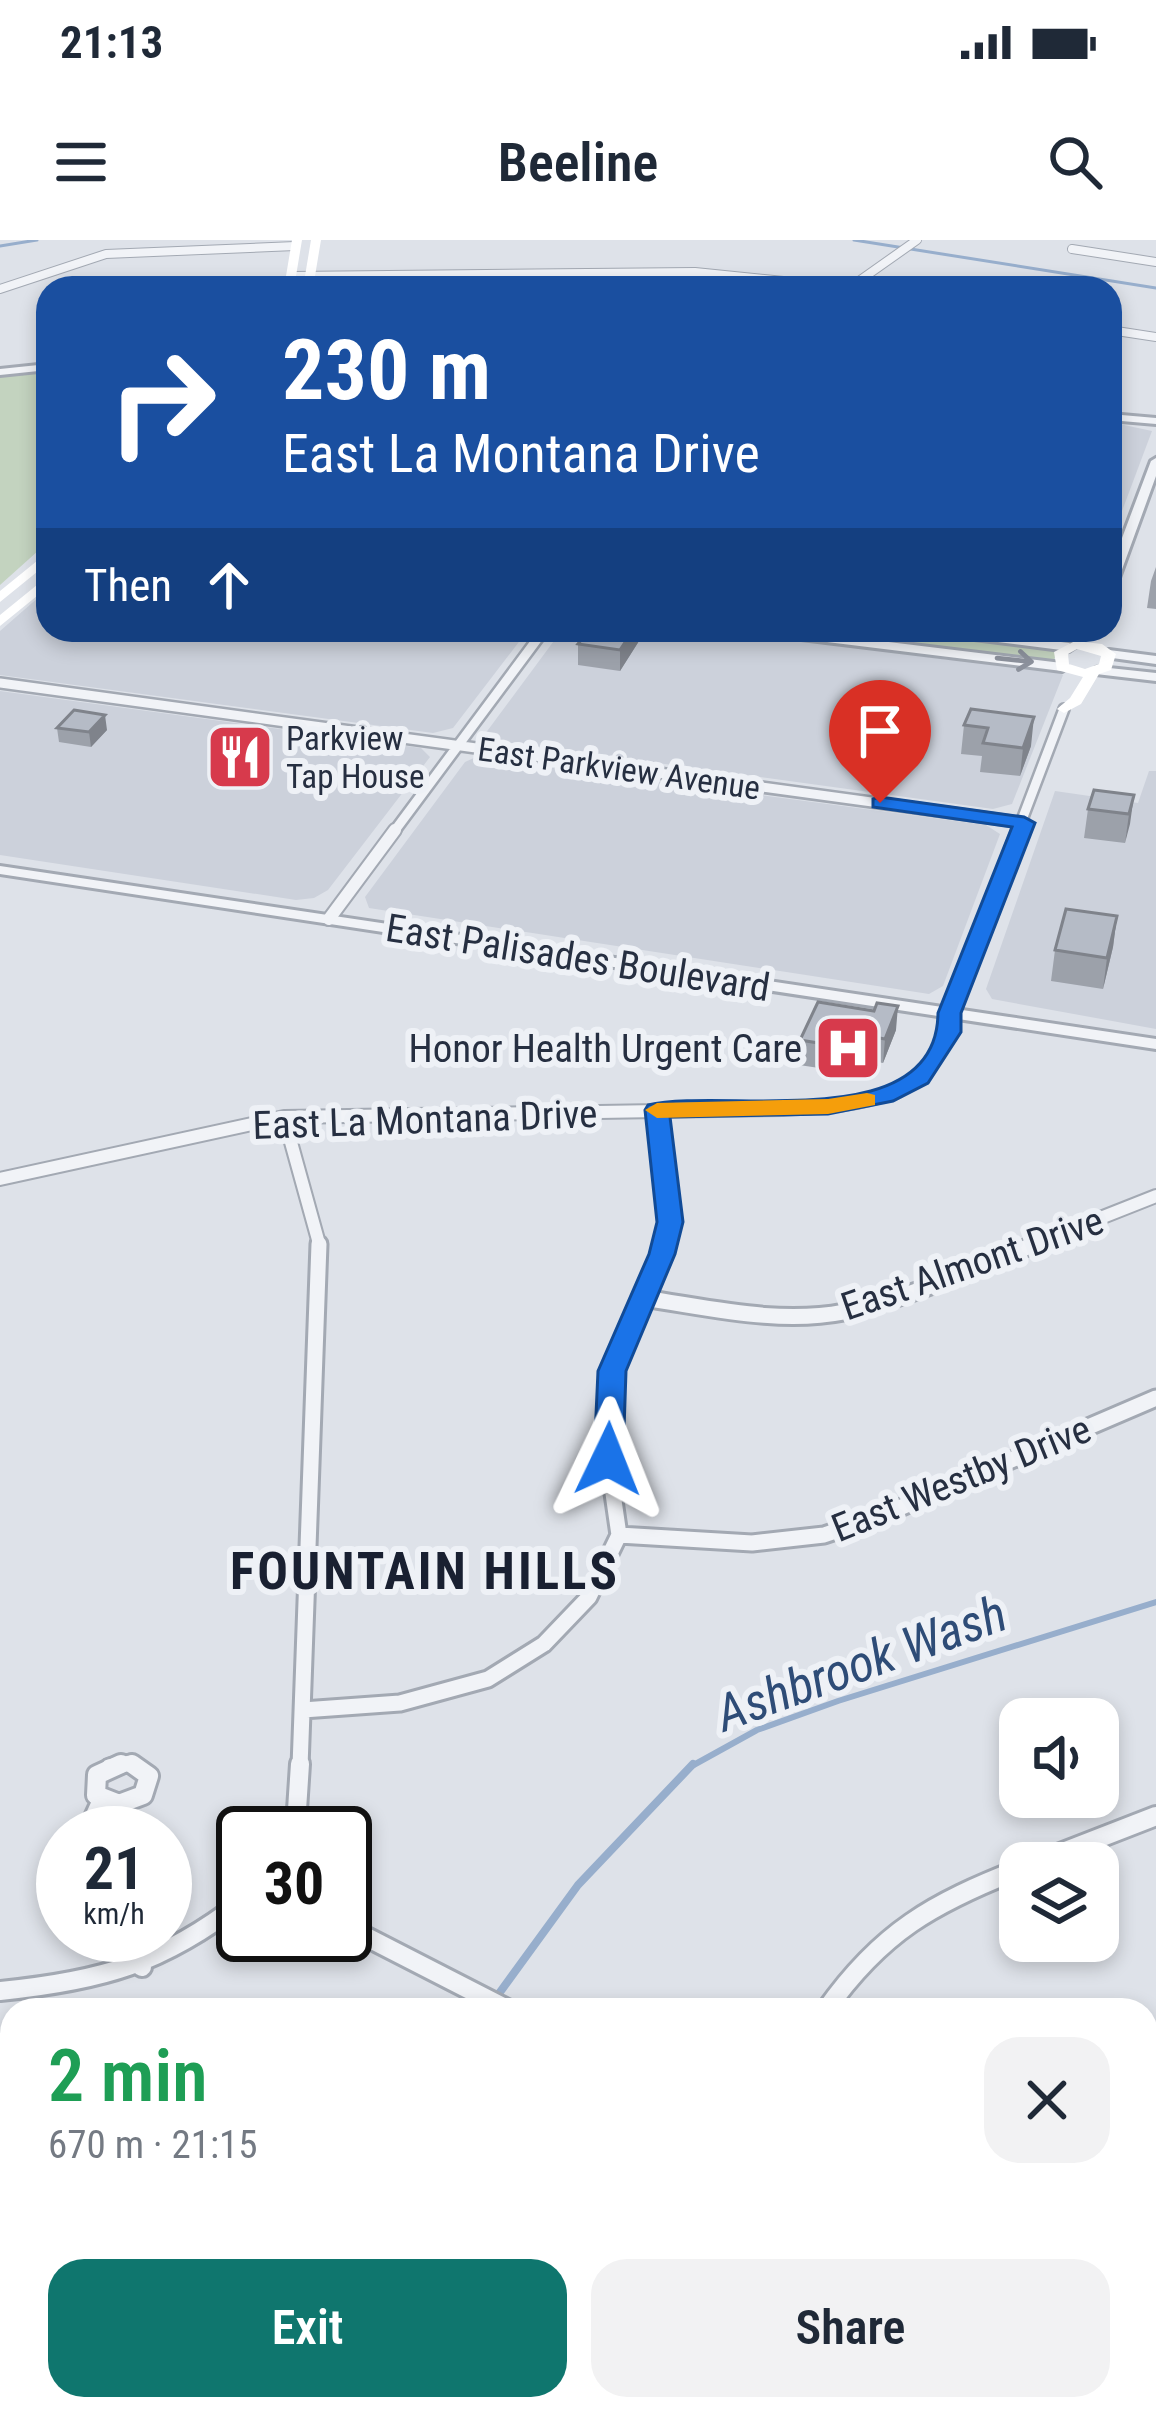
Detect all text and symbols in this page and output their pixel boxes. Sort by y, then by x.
text: 21:13 [60,16,163,69]
icon: menu [48,129,114,195]
icon: search [1042,129,1108,195]
text: Beeline [498,131,658,194]
text: 230 m [282,321,491,420]
icon: right [84,324,240,480]
text: East La Montana Drive [282,422,760,485]
icon: ahead [196,552,262,618]
text: Then [84,559,172,612]
one-way arrow [995,650,1034,672]
pin [829,680,931,803]
icon: arrive [847,698,913,764]
place label: Parkview Tap House [286,719,425,796]
restaurant icon: Parkview Tap House [205,722,275,792]
street label: East Parkview Avenue [475,729,763,808]
street label: East Palisades Boulevard [383,905,773,1011]
hospital icon: Honor Health Urgent Care [813,1013,883,1083]
place label: Honor Health Urgent Care [409,1026,802,1072]
street label: East La Montana Drive [252,1091,598,1149]
street label: East Almont Drive [835,1198,1109,1330]
position arrow [545,1396,671,1522]
street label: East Westby Drive [825,1406,1098,1552]
district label: FOUNTAIN HILLS [230,1542,620,1601]
water label: Ashbrook Wash [706,1584,1014,1744]
map controls [999,1698,1119,1962]
button: sound [999,1698,1119,1818]
speed limit sign: 30 [216,1806,372,1962]
text: 21 [84,1833,144,1904]
button: layers [999,1842,1119,1962]
text: km/h [83,1896,145,1931]
text: 2 min [48,2034,207,2119]
button: close [984,2037,1110,2163]
text: 670 m · 21:15 [48,2122,258,2168]
button: Exit [48,2259,567,2397]
button: Share [591,2259,1110,2397]

